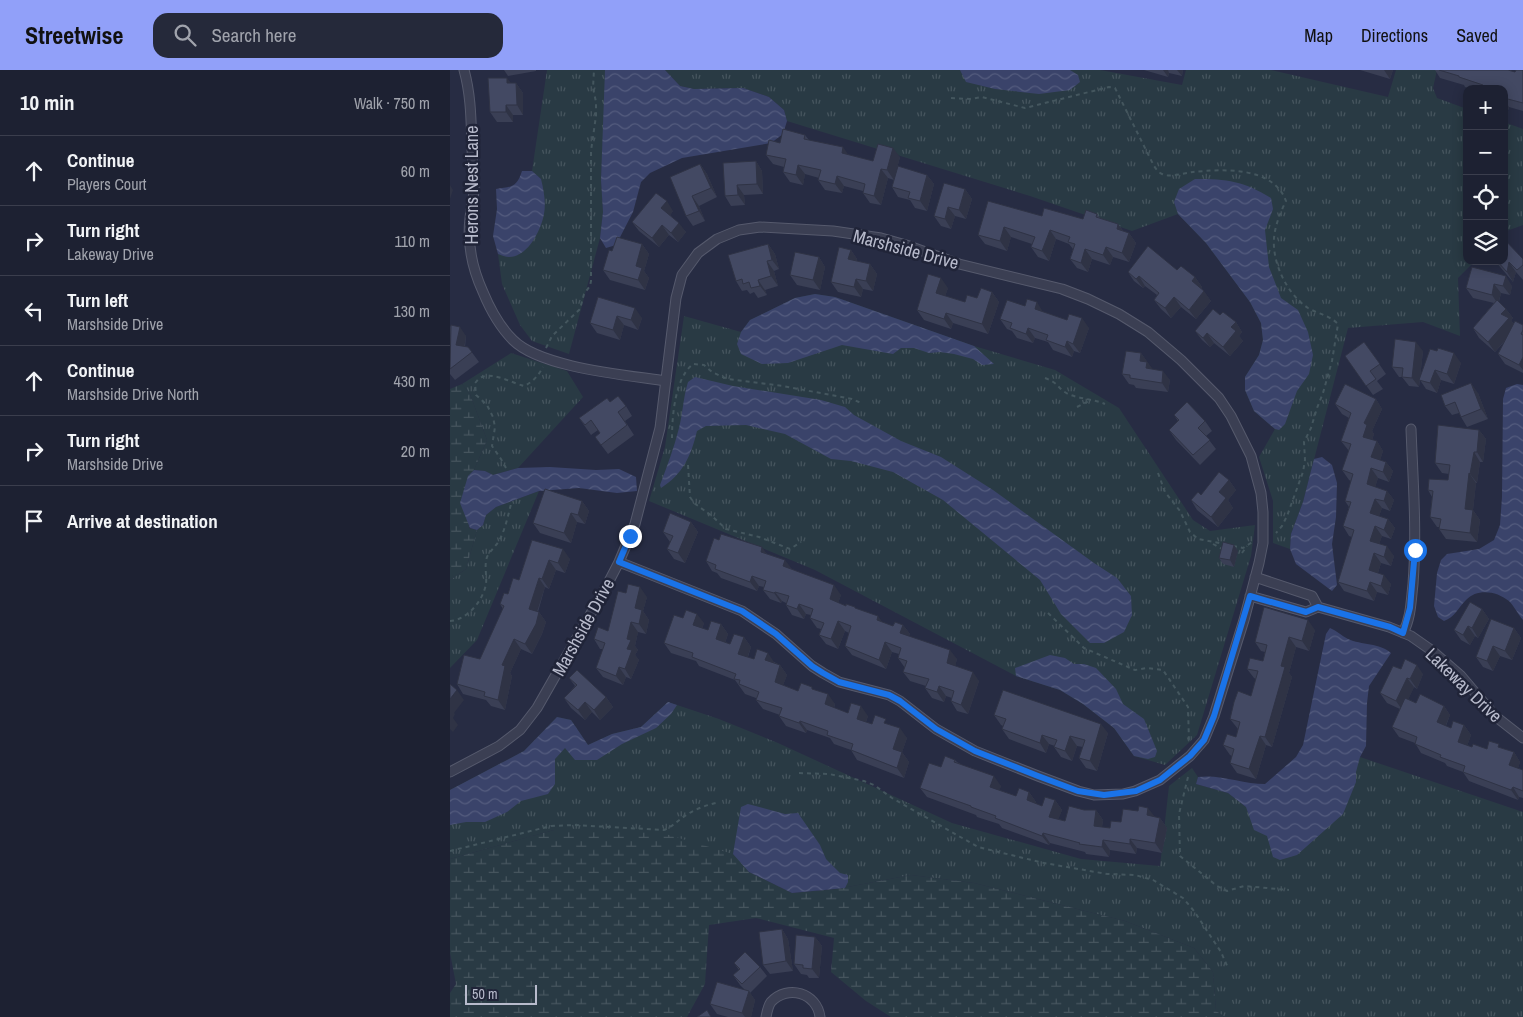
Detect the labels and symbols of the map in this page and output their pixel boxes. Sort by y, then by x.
street label: Herons Nest Lane [459,126,484,244]
street label: Marshside Drive [850,223,962,275]
route end [619,525,642,548]
route start [1404,539,1427,562]
street label: Marshside Drive [546,574,620,680]
street label: Lakeway Drive [1420,642,1508,728]
scale bar [465,982,538,1005]

